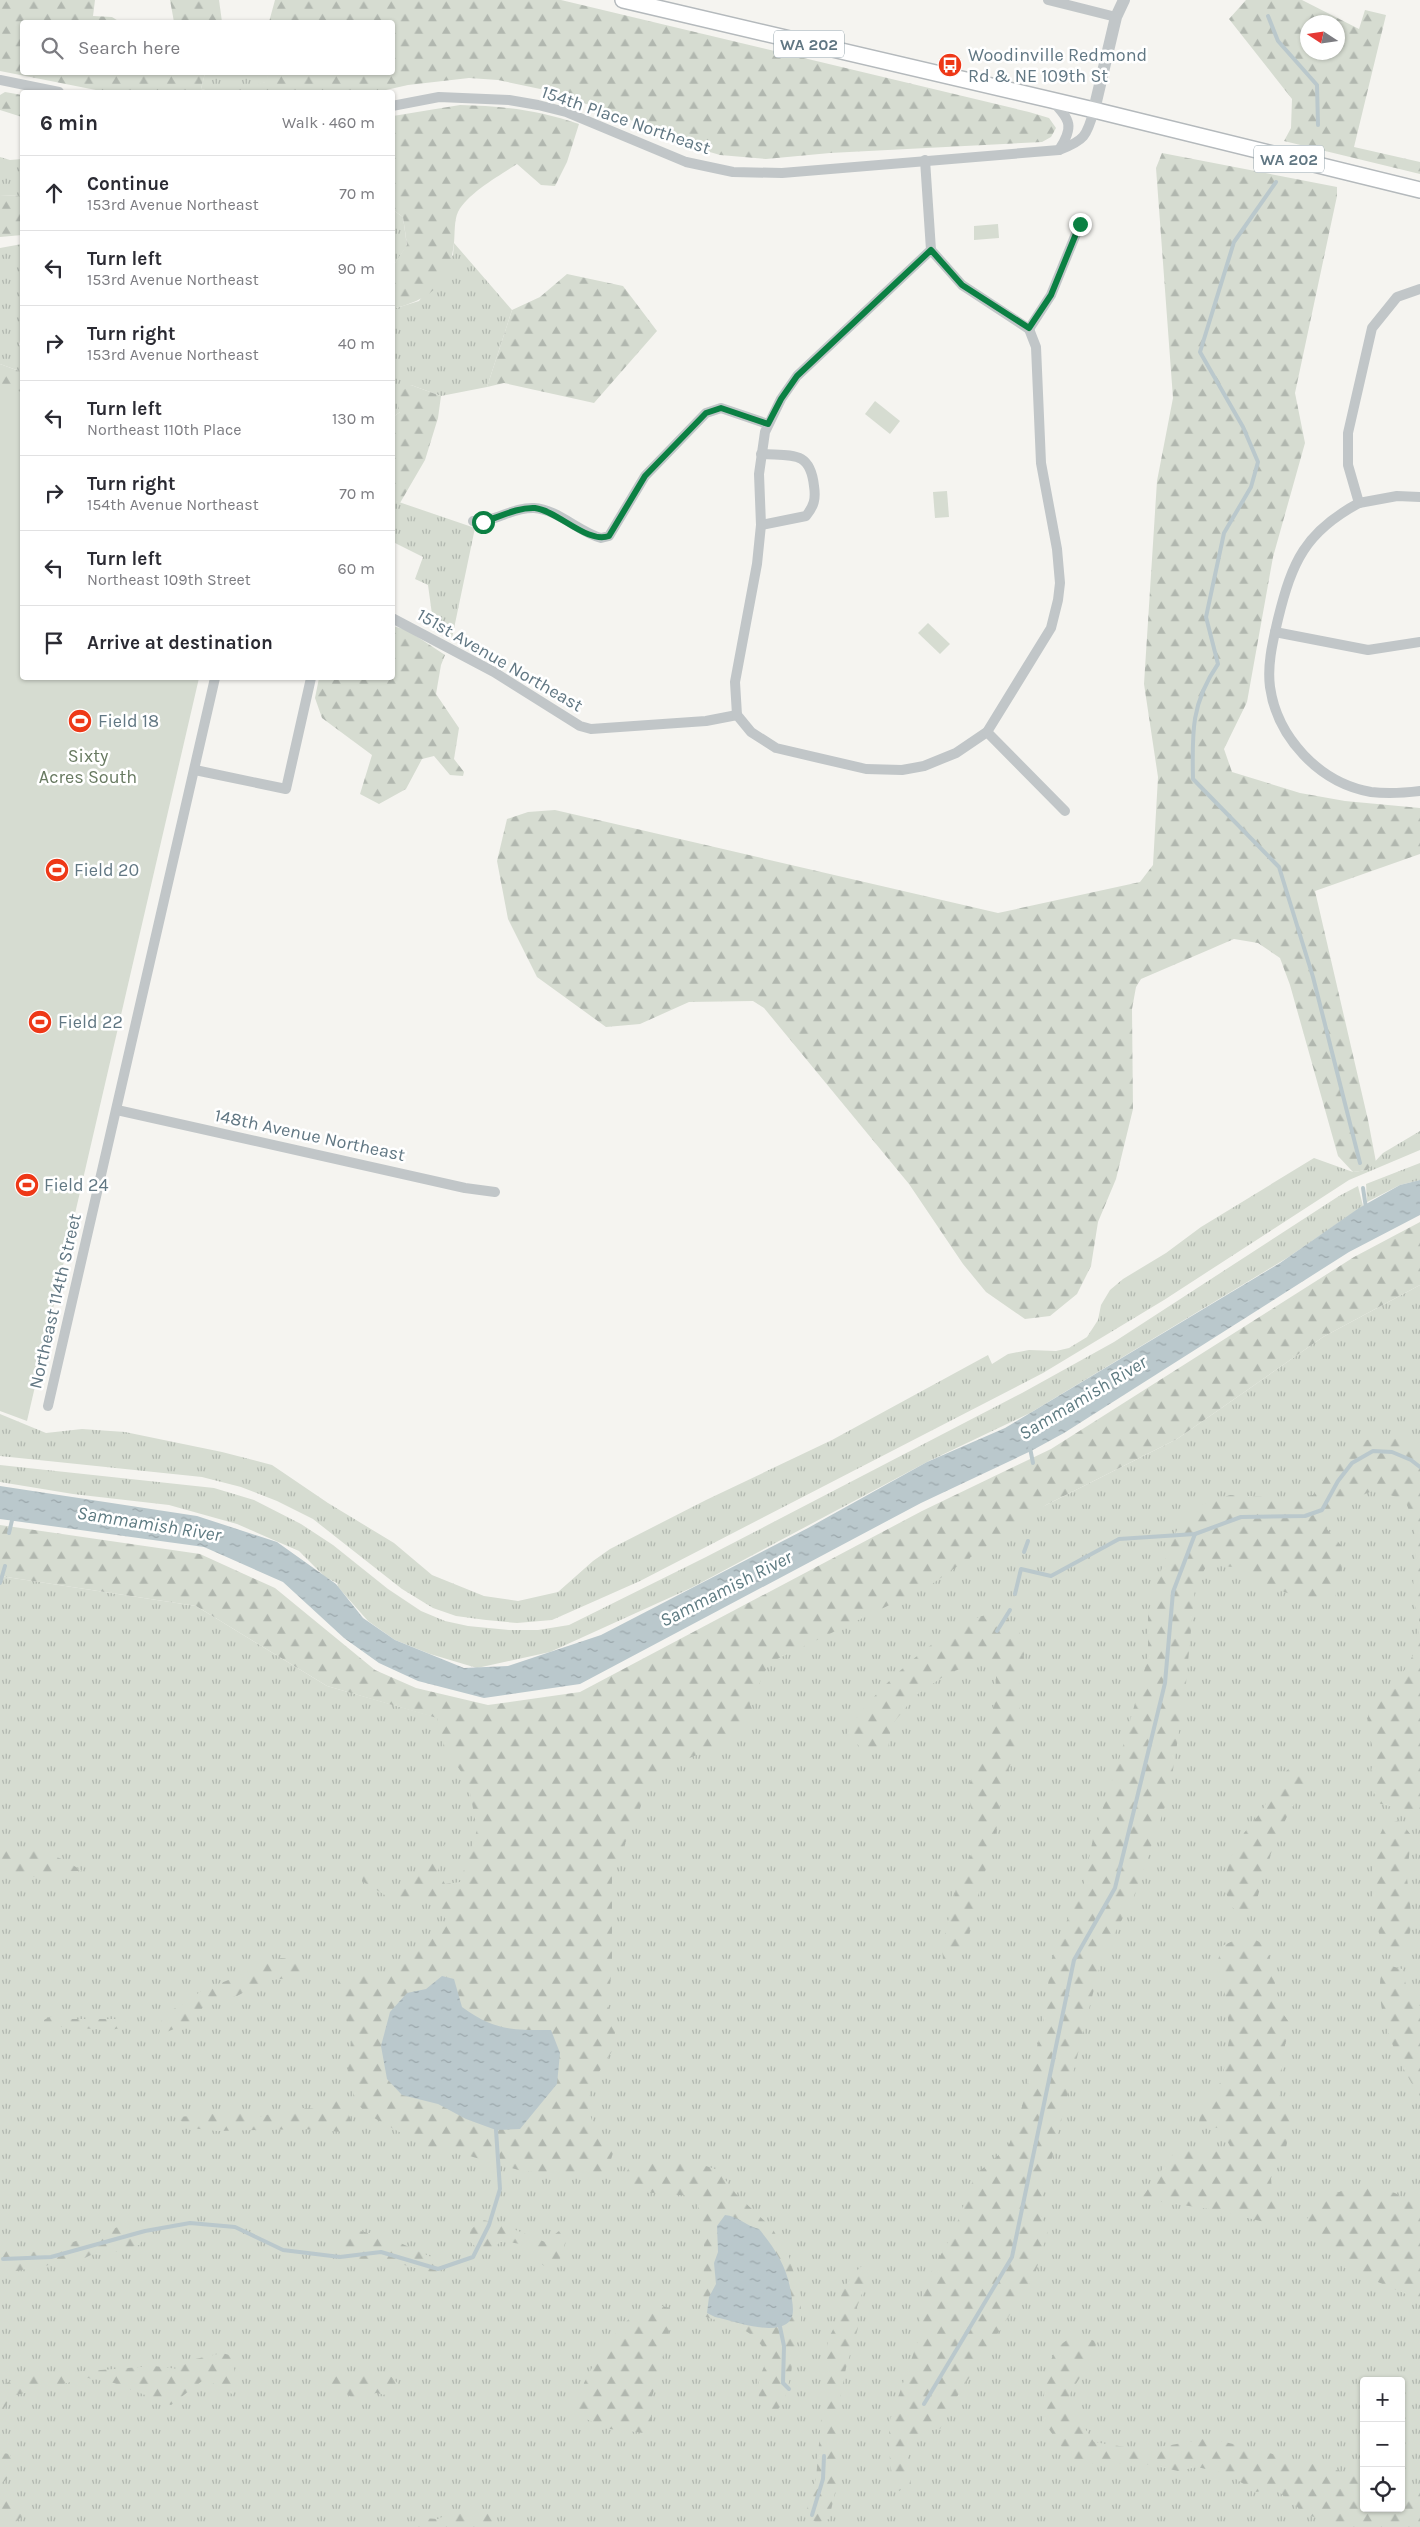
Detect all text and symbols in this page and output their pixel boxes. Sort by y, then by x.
north arrow [1300,15,1345,60]
search box [20,20,395,75]
road number: WA 202 [774,31,844,58]
icon: search [38,34,66,62]
text: Search here [78,37,180,59]
place label: Woodinville Redmond Rd & NE 109th St [968,44,1147,87]
bus stop icon: Woodinville Redmond Rd & NE 109th St [937,52,963,78]
street label: 154th Place Northeast [539,81,714,159]
text: 6 min [40,111,98,135]
text: Walk · 460 m [282,113,375,132]
road number: WA 202 [1254,146,1324,172]
text: Continue [87,173,169,195]
icon: ahead [40,179,68,207]
text: 70 m [339,184,375,203]
text: 153rd Avenue Northeast [87,195,259,214]
route end [1069,213,1092,236]
text: Turn left [87,248,162,270]
icon: left [40,254,68,282]
text: 90 m [337,259,375,278]
text: 153rd Avenue Northeast [87,270,259,289]
text: Turn right [87,323,176,345]
icon: right [40,329,68,357]
text: 40 m [338,334,375,353]
text: 153rd Avenue Northeast [87,345,259,364]
text: Turn left [87,398,162,420]
icon: left [40,404,68,432]
text: 130 m [332,409,375,428]
text: Northeast 110th Place [87,420,242,439]
text: Turn right [87,473,176,495]
icon: right [40,479,68,507]
text: 70 m [339,484,375,503]
text: 154th Avenue Northeast [87,495,259,514]
route start [472,511,495,534]
text: Turn left [87,548,162,570]
icon: left [40,554,68,582]
text: 60 m [338,559,375,578]
text: Northeast 109th Street [87,570,251,589]
street label: 151st Avenue Northeast [413,604,587,717]
icon: arrive [40,629,68,657]
text: Arrive at destination [87,632,273,654]
sports icon: Field 18 [67,708,93,734]
place label: Field 18 [98,710,159,732]
park label: Sixty Acres South [39,745,137,788]
sports icon: Field 20 [44,857,70,883]
place label: Field 20 [74,859,139,881]
sports icon: Field 22 [27,1009,53,1035]
place label: Field 22 [58,1011,123,1033]
street label: 148th Avenue Northeast [213,1104,407,1166]
sports icon: Field 24 [14,1172,40,1198]
place label: Field 24 [44,1174,109,1196]
street label: Northeast 114th Street [24,1211,86,1391]
water label: Sammamish River [1015,1350,1152,1445]
water label: Sammamish River [75,1502,224,1546]
water label: Sammamish River [656,1546,797,1632]
map controls [1360,2377,1405,2512]
button: + [1360,2377,1405,2422]
button: − [1360,2422,1405,2467]
button: locate [1360,2467,1405,2512]

